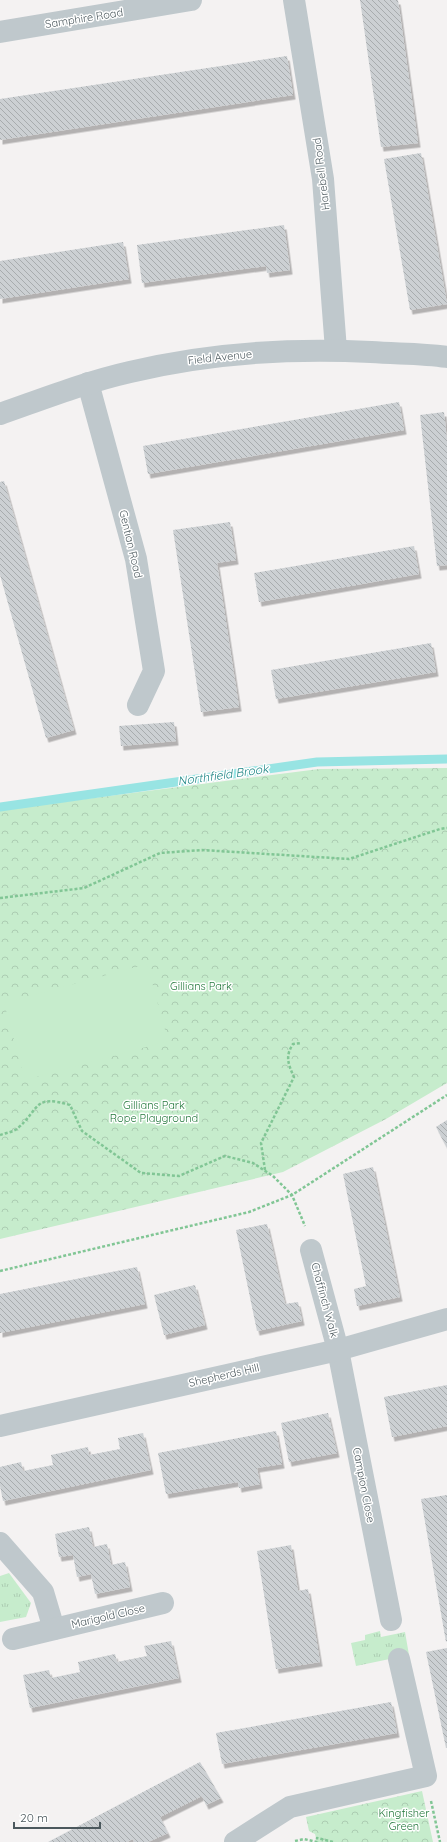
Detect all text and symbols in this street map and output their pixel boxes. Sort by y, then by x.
street label: Samphire Road [44,5,124,31]
street label: Harebell Road [310,137,332,211]
street label: Field Avenue [187,347,253,367]
street label: Gentian Road [116,509,146,579]
water label: Northfield Brook [177,760,271,788]
park label: Gillians Park [170,979,232,993]
park label: Gillians Park Rope Playground [110,1098,198,1125]
street label: Chaffinch Walk [308,1261,342,1339]
street label: Shepherds Hill [187,1360,261,1390]
street label: Campion Close [350,1446,378,1524]
street label: Marigold Close [70,1601,146,1631]
scale bar [14,1804,100,1830]
park label: Kingfisher Green [378,1806,430,1833]
text: 20 m [20,1810,48,1825]

